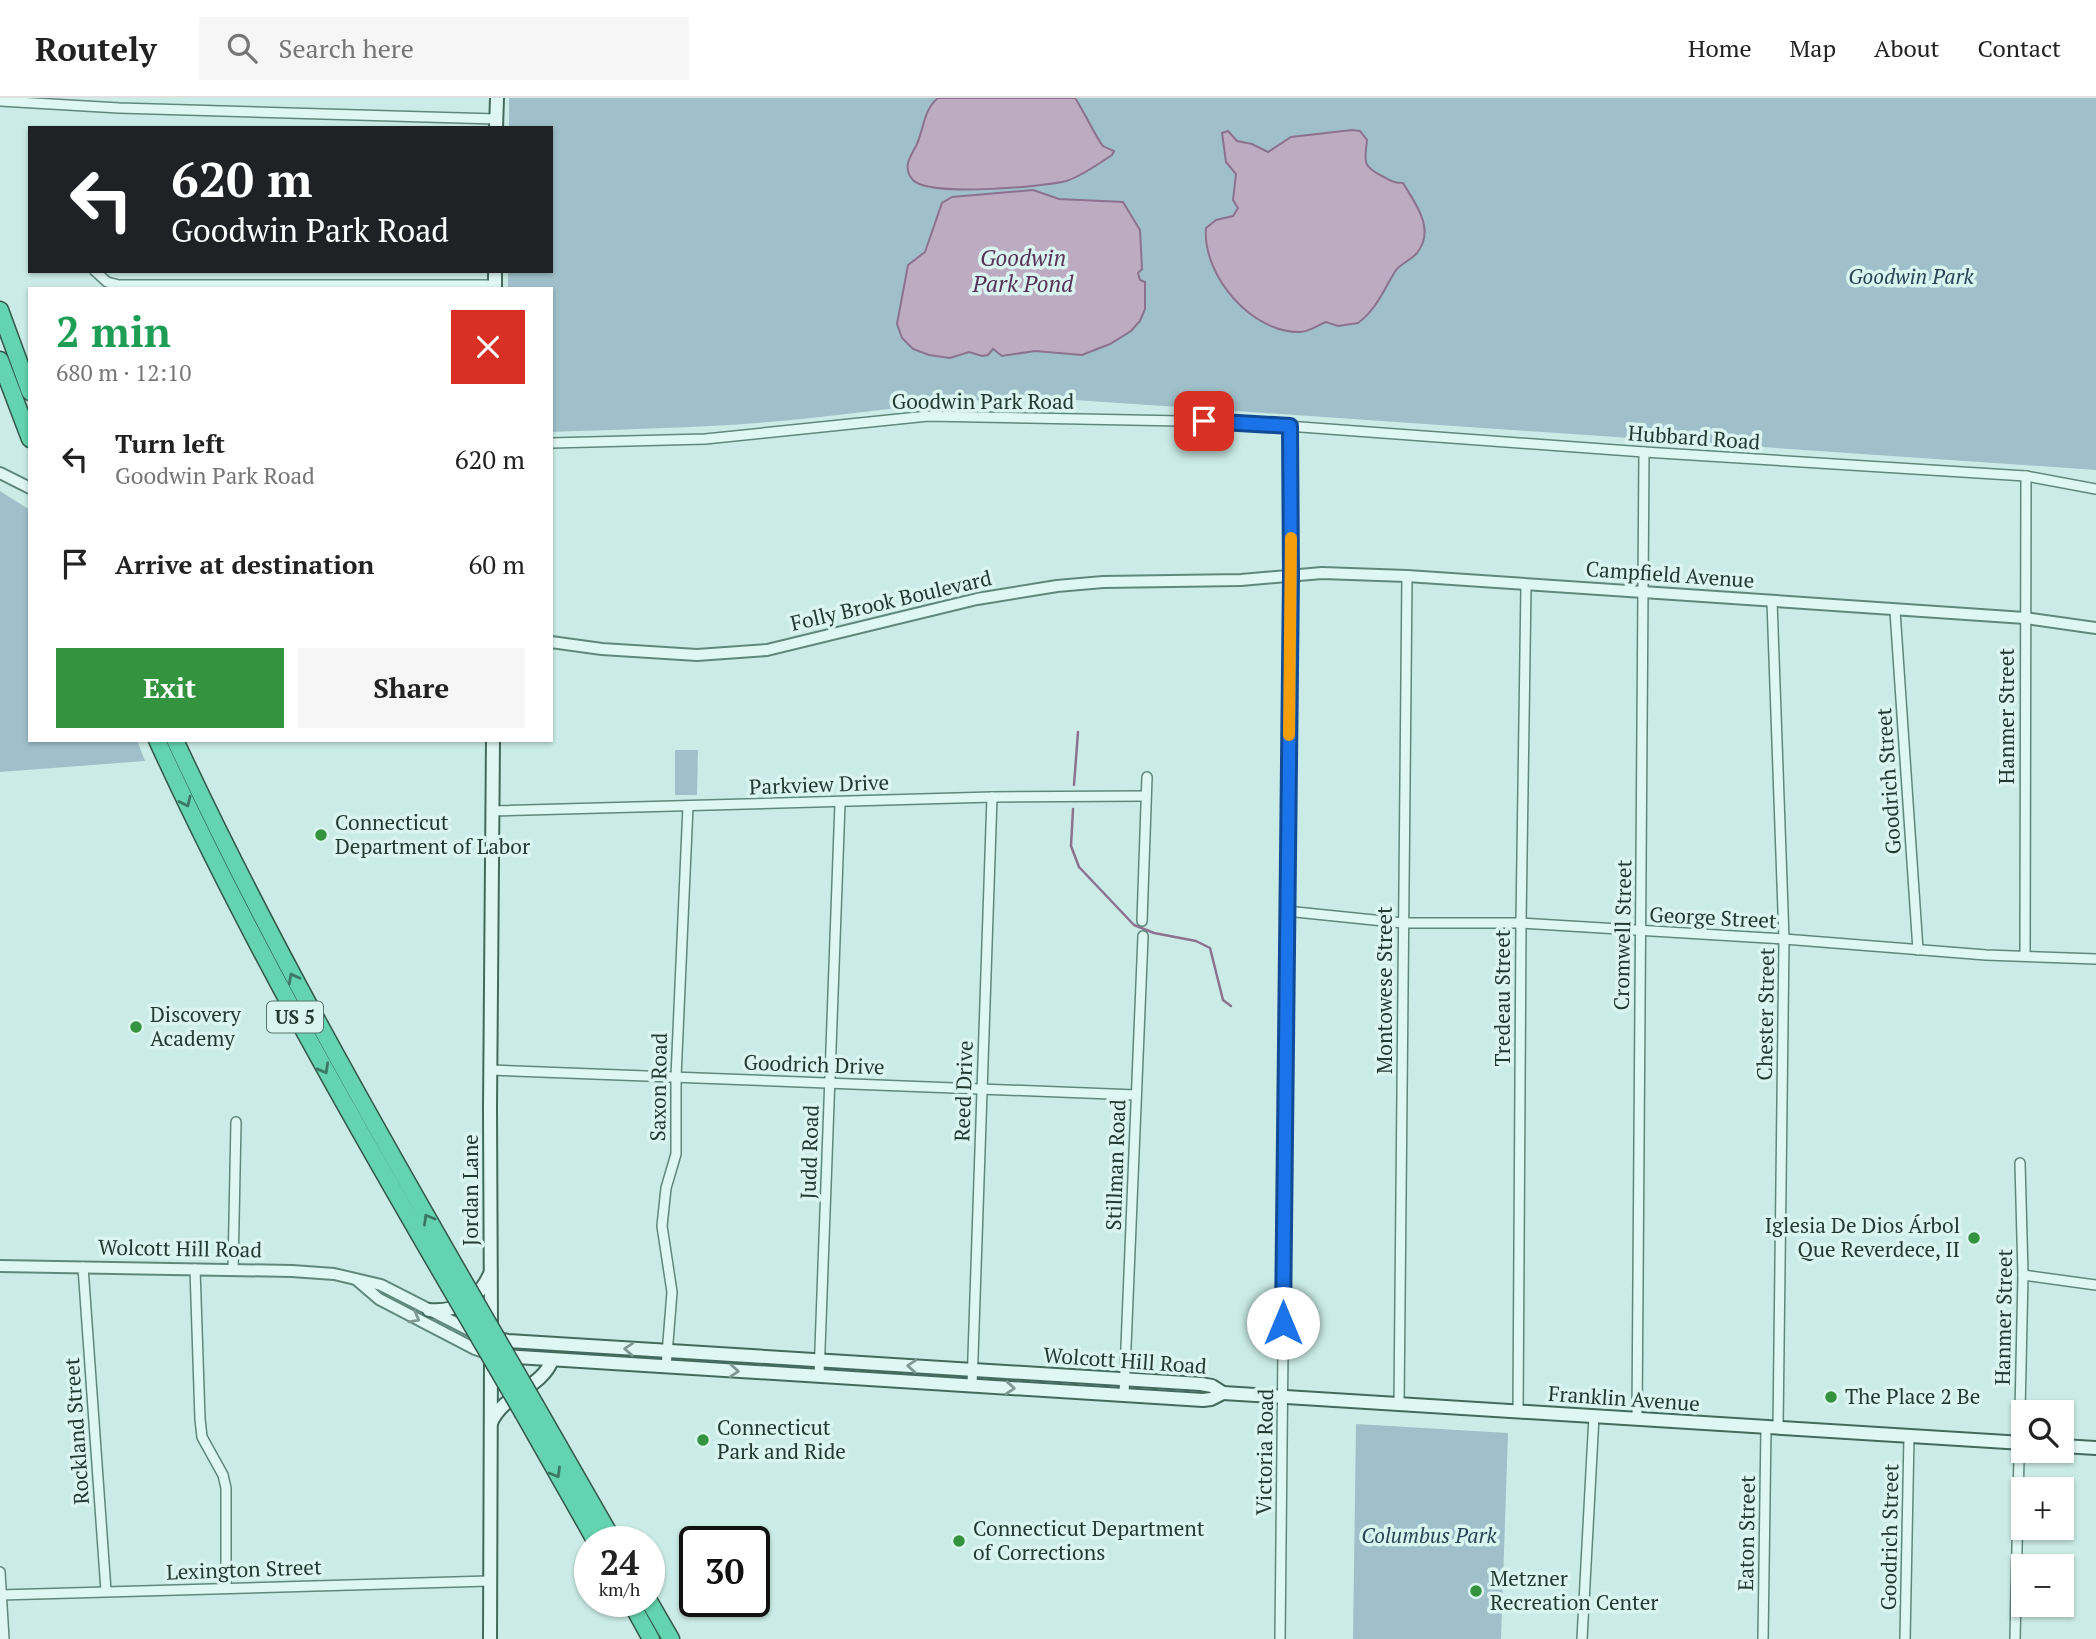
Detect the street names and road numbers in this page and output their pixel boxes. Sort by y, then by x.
street label: Goodwin Park Road [892,387,1075,415]
street label: Hubbard Road [1627,418,1761,456]
street label: Campfield Avenue [1585,554,1755,594]
street label: Folly Brook Boulevard [787,563,994,637]
street label: Hanmer Street [1992,648,2020,784]
street label: Goodrich Street [1869,707,1907,855]
street label: Parkview Drive [749,768,889,800]
street label: Cromwell Street [1607,859,1637,1011]
street label: George Street [1649,900,1778,934]
street label: Montowese Street [1370,906,1398,1074]
street label: Tredeau Street [1488,929,1516,1067]
street label: Chester Street [1750,947,1780,1081]
road number: US 5 [267,1001,323,1032]
street label: Saxon Road [643,1032,673,1141]
street label: Reed Drive [947,1040,979,1142]
street label: Goodrich Drive [743,1048,885,1080]
street label: Stillman Road [1099,1099,1131,1231]
street label: Judd Road [793,1104,825,1200]
street label: Jordan Lane [456,1134,484,1246]
street label: Wolcott Hill Road [98,1233,263,1263]
street label: Hanmer Street [1988,1248,2018,1385]
street label: Wolcott Hill Road [1042,1340,1208,1380]
street label: Rockland Street [57,1356,95,1506]
street label: Franklin Avenue [1547,1379,1701,1417]
street label: Victoria Road [1249,1388,1279,1516]
street label: Goodrich Street [1874,1463,1904,1611]
street label: Eaton Street [1731,1475,1761,1591]
street label: Lexington Street [166,1552,322,1586]

